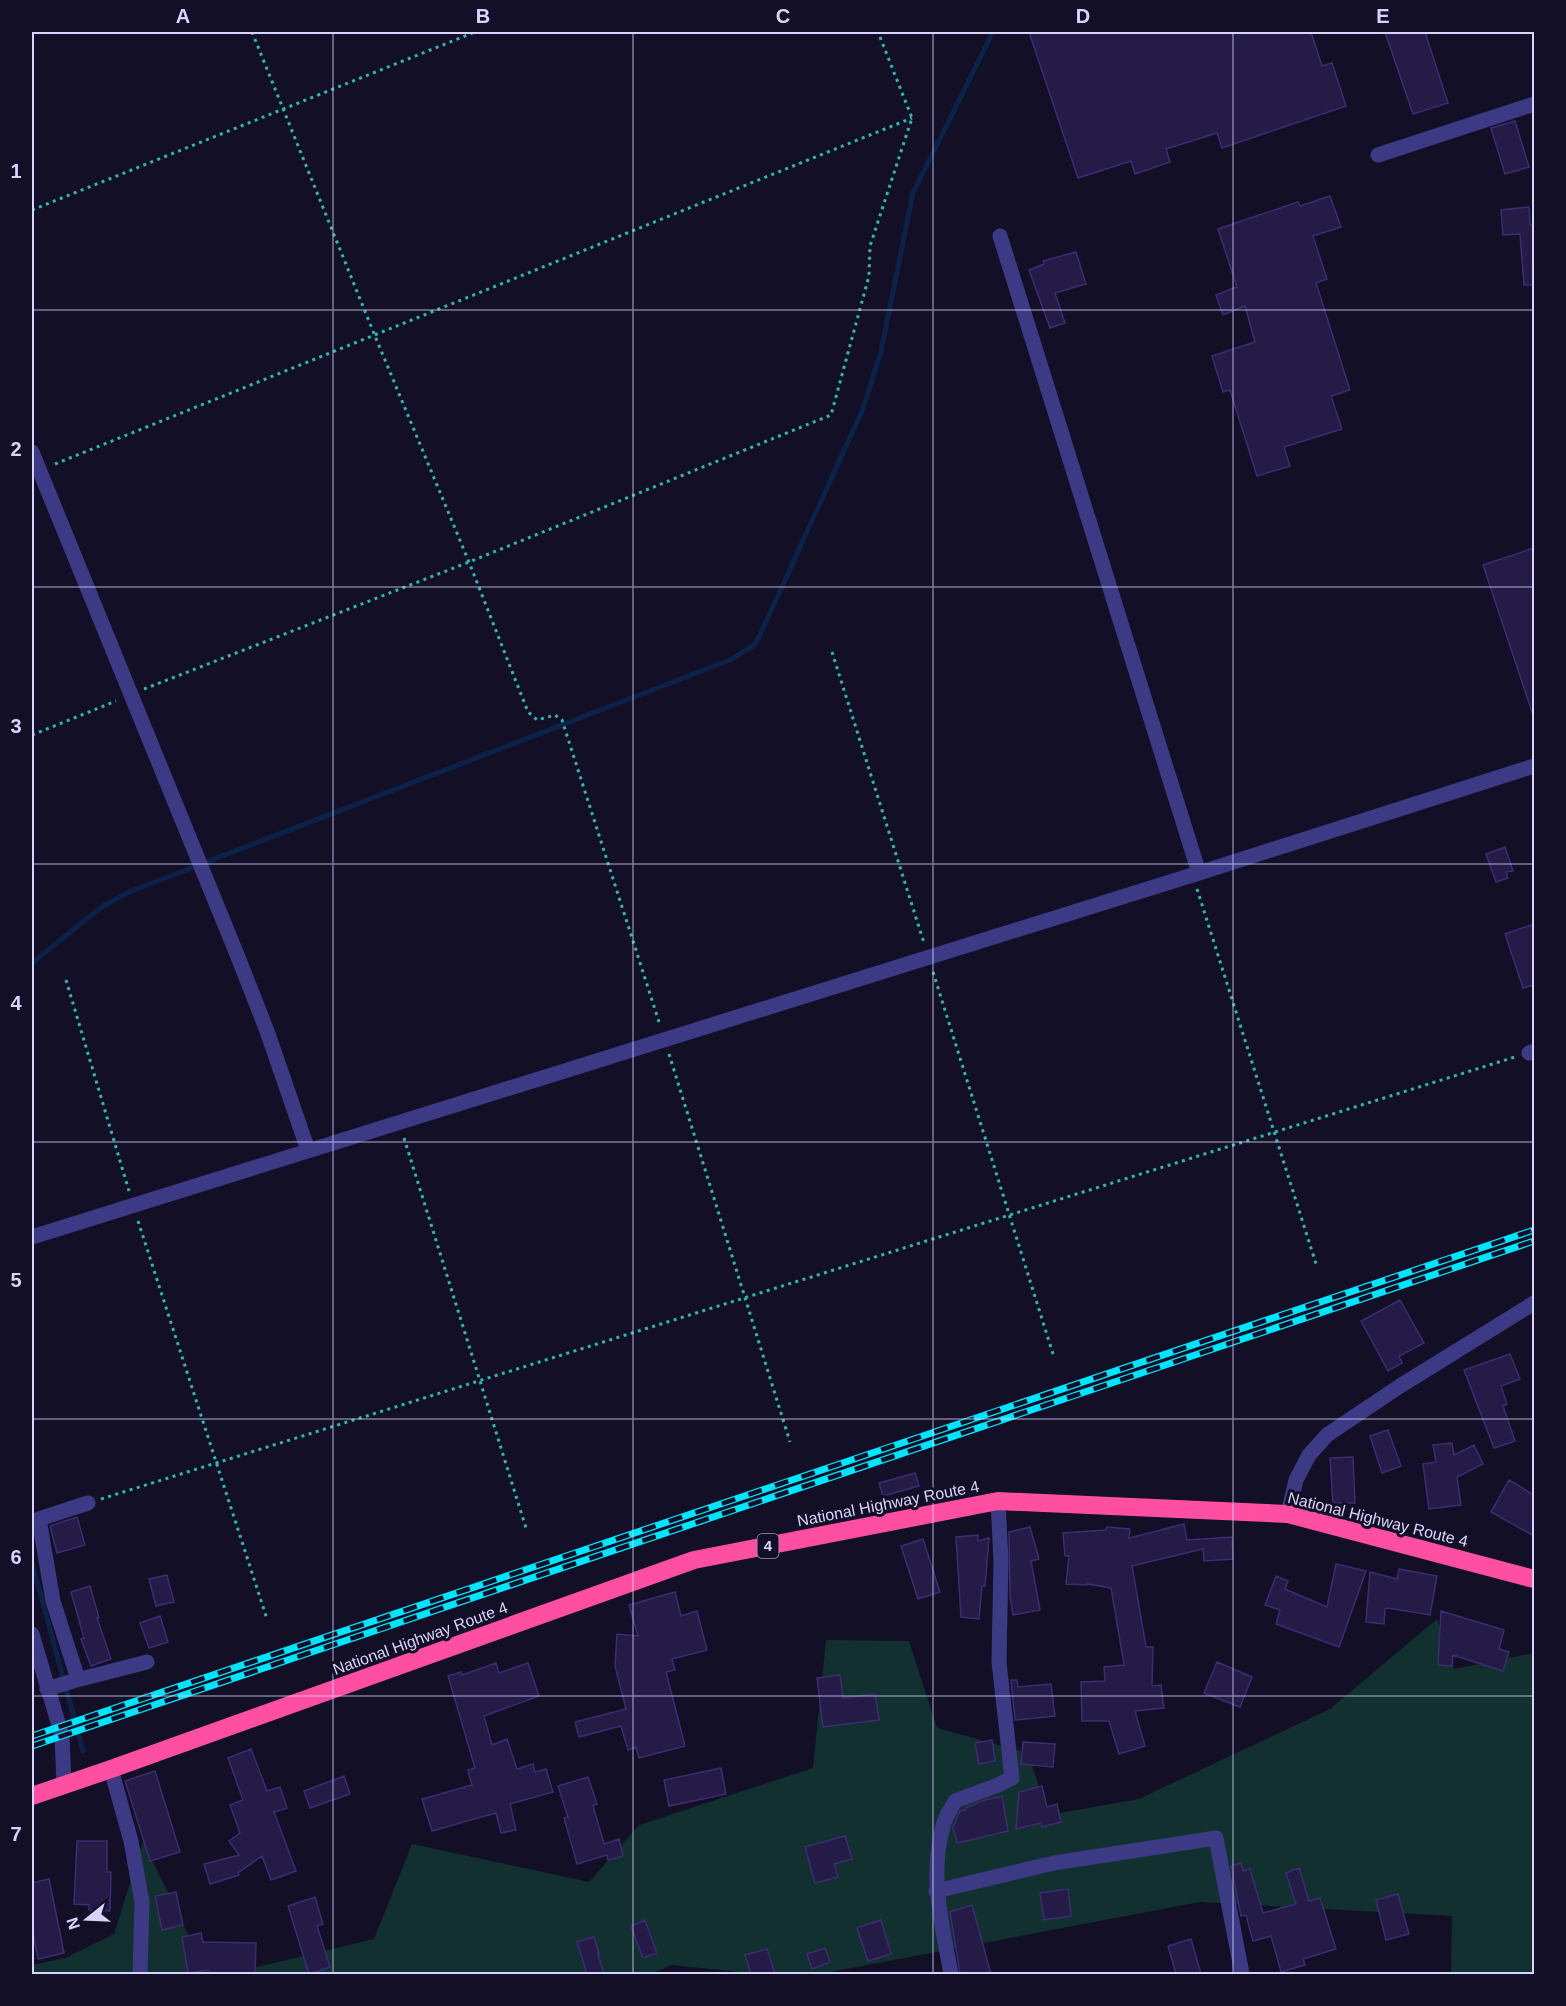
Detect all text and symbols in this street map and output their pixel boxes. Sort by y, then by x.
text: A [176,5,190,27]
text: B [476,5,490,27]
text: C [776,5,790,27]
text: D [1076,5,1090,27]
text: E [1376,5,1390,27]
text: 1 [10,160,22,182]
text: 2 [10,438,22,460]
text: 3 [10,715,22,737]
text: 4 [10,992,22,1014]
text: 5 [10,1269,22,1291]
street label: National Highway Route 4 [796,1477,981,1529]
street label: National Highway Route 4 [1286,1489,1470,1550]
road number: 4 [758,1534,778,1558]
text: 6 [10,1546,22,1568]
street label: National Highway Route 4 [330,1599,510,1678]
text: 7 [10,1823,22,1845]
north arrow [57,1889,117,1949]
text: N [63,1915,83,1932]

